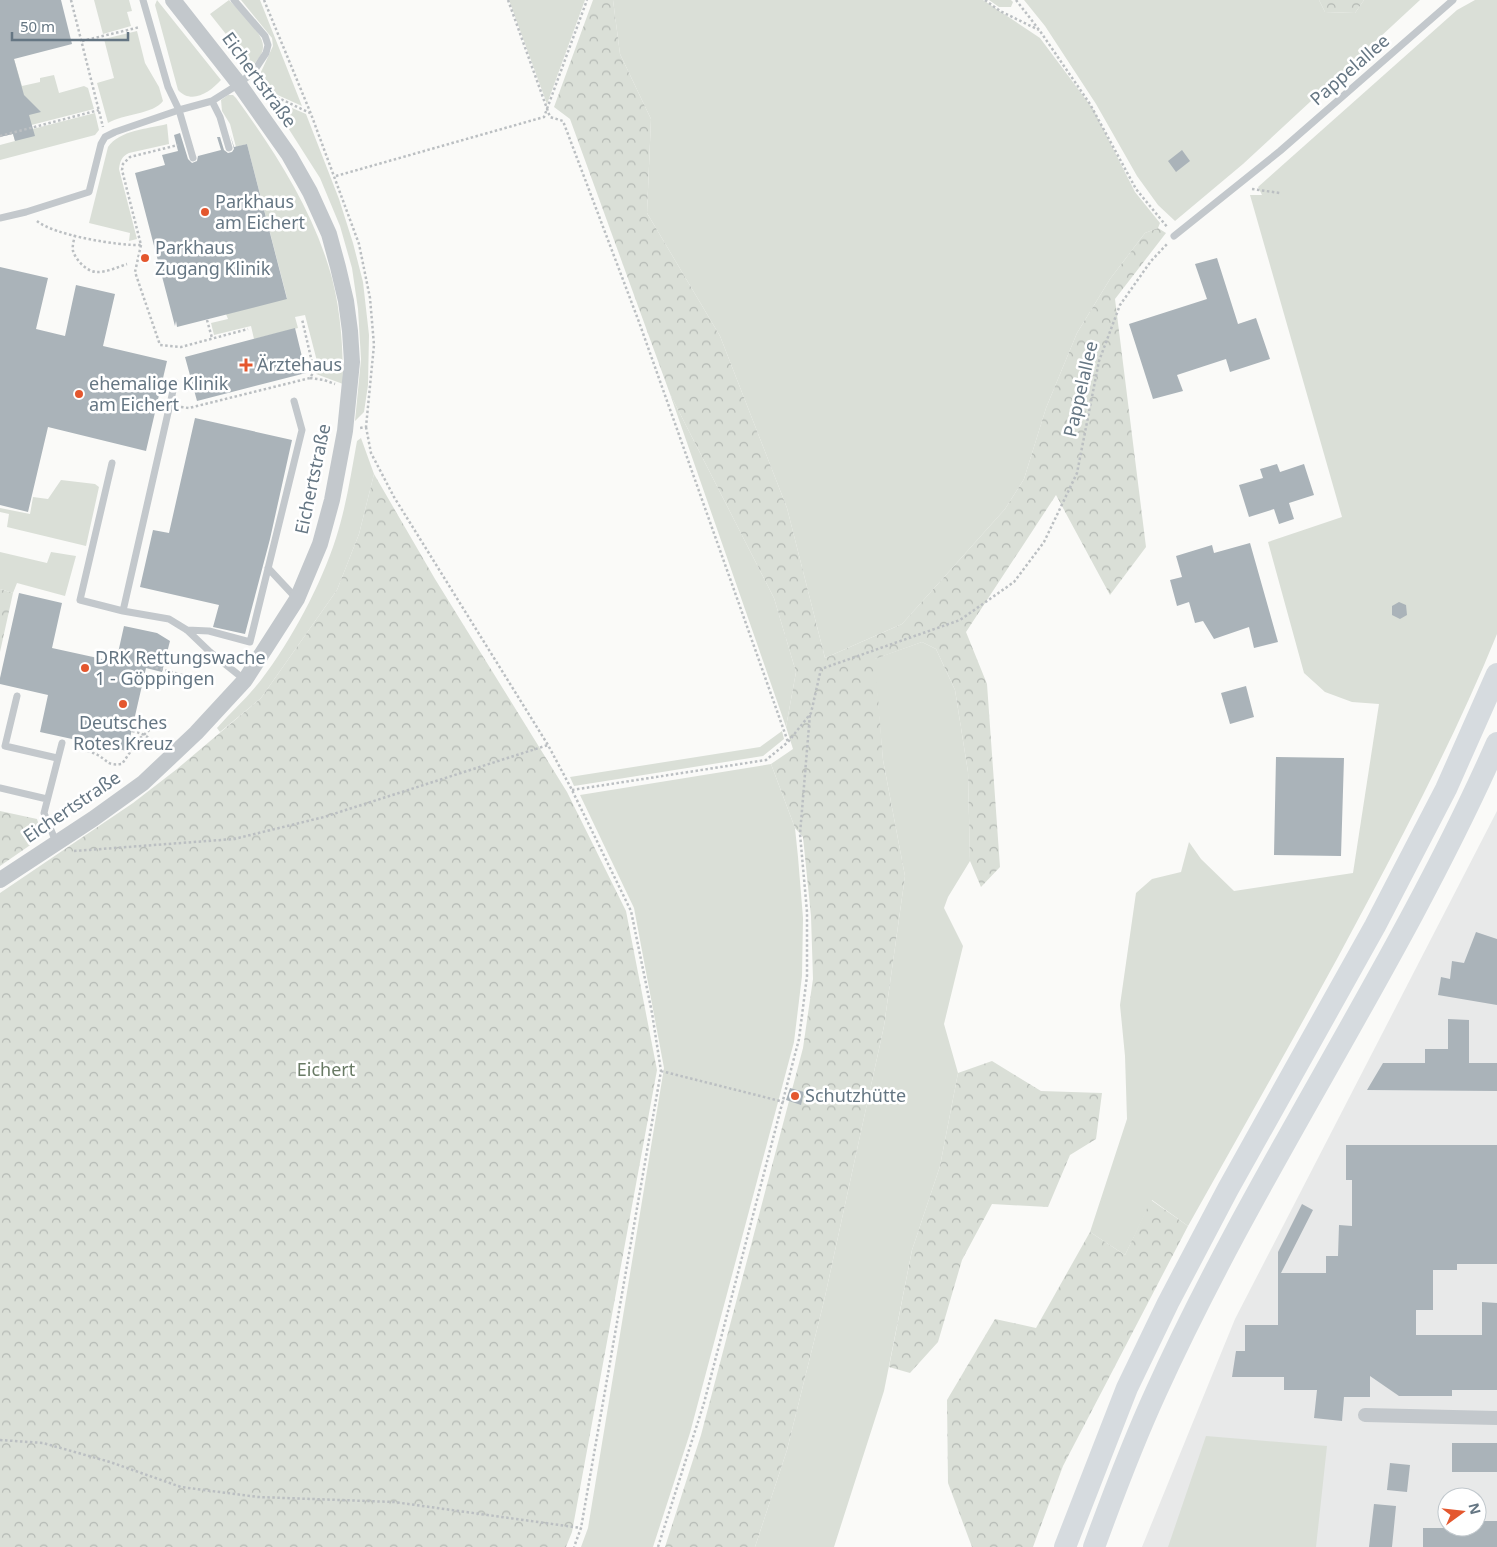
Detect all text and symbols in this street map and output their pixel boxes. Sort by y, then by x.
scale bar [12,10,129,42]
text: 50 m [20,16,55,36]
street label: Eichertstraße [217,27,303,132]
street label: Pappelallee [1305,28,1394,110]
place label: Parkhaus am Eichert [215,189,306,234]
marker: Parkhaus am Eichert [199,206,211,218]
place label: Parkhaus Zugang Klinik [155,235,271,280]
marker: Parkhaus Zugang Klinik [139,252,151,264]
street label: Pappelallee [1057,339,1103,439]
place label: Ärztehaus [257,352,342,376]
marker: Ärztehaus [239,358,253,372]
place label: ehemalige Klinik am Eichert [89,371,229,416]
marker: ehemalige Klinik am Eichert [73,388,85,400]
street label: Eichertstraße [289,421,335,536]
place label: DRK Rettungswache 1 - Göppingen [95,645,266,690]
marker: DRK Rettungswache 1 - Göppingen [79,662,91,674]
marker: Deutsches Rotes Kreuz [117,698,129,710]
place label: Deutsches Rotes Kreuz [73,710,173,755]
street label: Eichertstraße [18,765,125,848]
park label: Eichert [297,1057,356,1081]
place label: Schutzhütte [805,1083,906,1107]
marker: Schutzhütte [789,1090,801,1102]
north arrow [1437,1487,1487,1537]
text: N [1464,1501,1486,1516]

